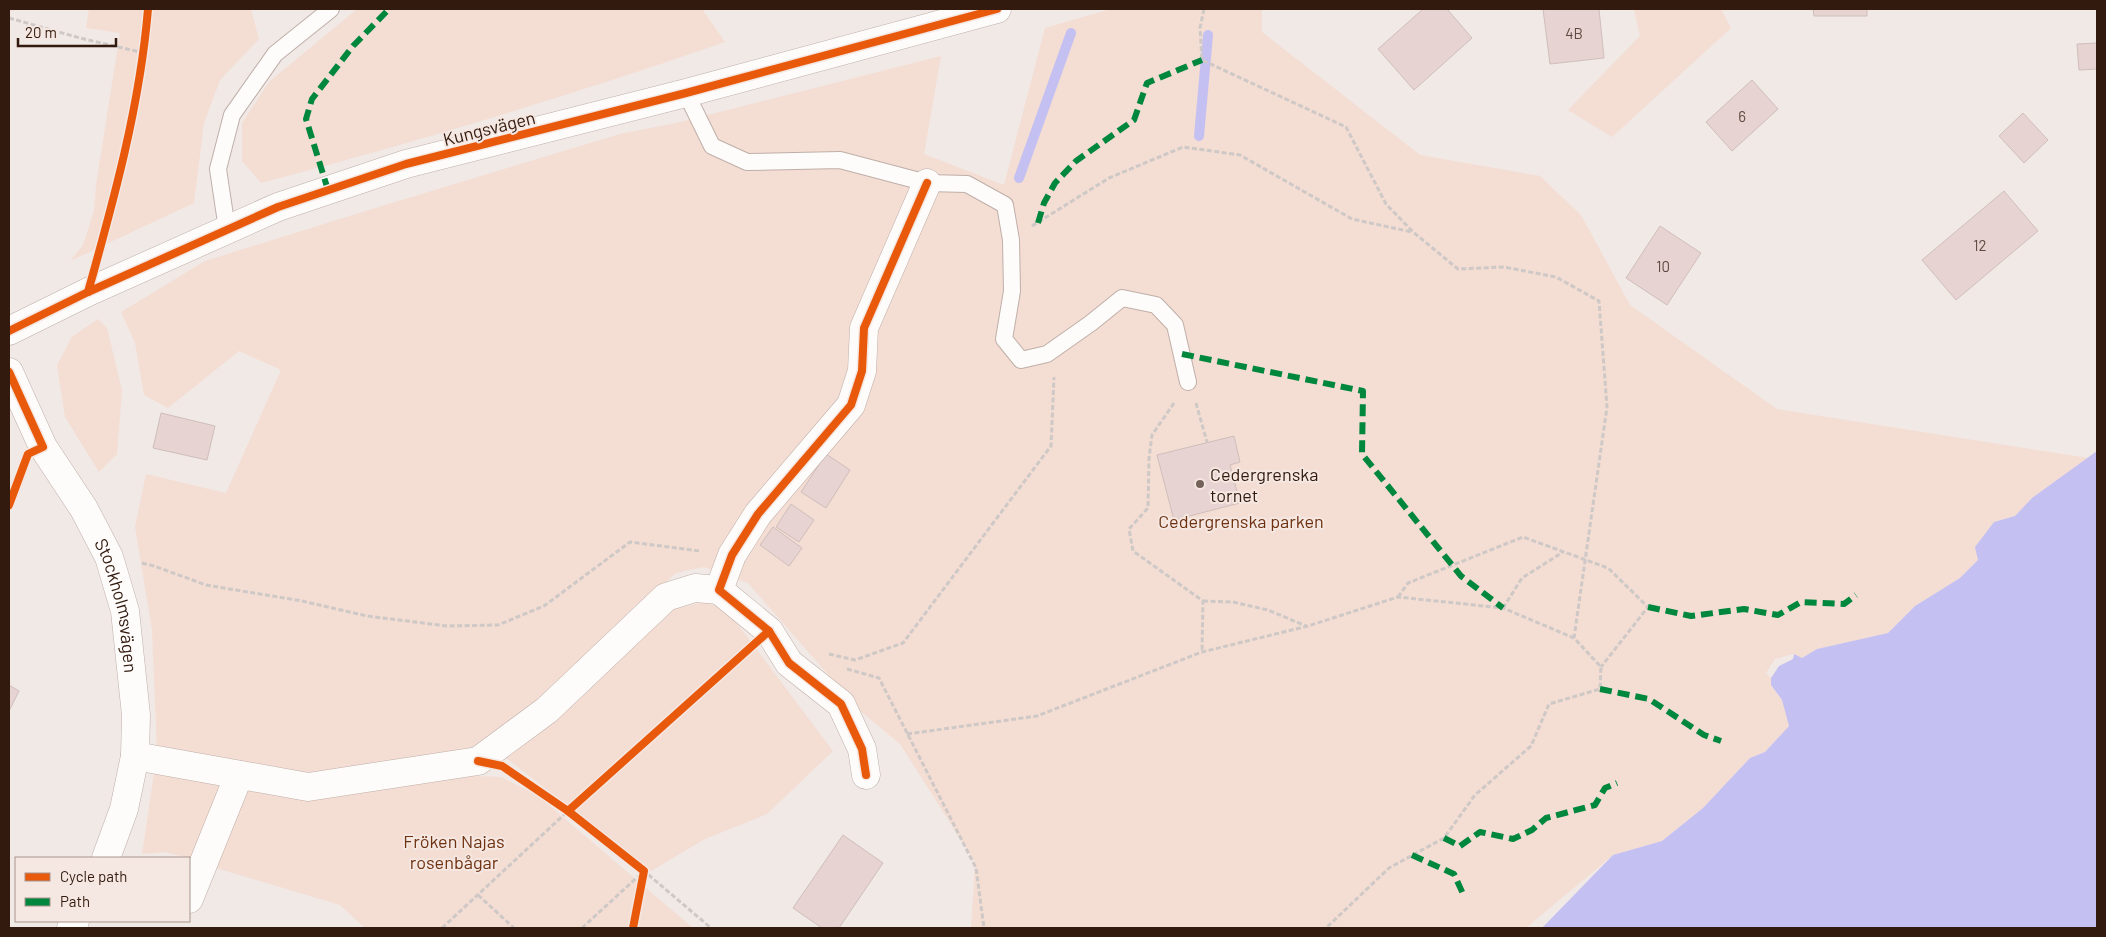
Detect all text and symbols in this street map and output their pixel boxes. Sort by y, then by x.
scale bar [18,15,115,47]
text: 20 m [25,23,57,41]
house number: 4B [1565,24,1583,42]
street label: Kungsvägen [441,106,537,150]
house number: 6 [1738,107,1746,125]
house number: 12 [1973,236,1987,254]
house number: 10 [1656,257,1670,275]
place label: Cedergrenska tornet [1210,463,1318,506]
marker: Cedergrenska tornet [1194,478,1206,490]
park label: Cedergrenska parken [1158,510,1324,532]
street label: Stockholmsvägen [90,534,142,674]
park label: Fröken Najas rosenbågar [403,830,505,873]
legend [15,857,190,922]
text: Cycle path [60,867,127,885]
text: Path [60,892,90,910]

